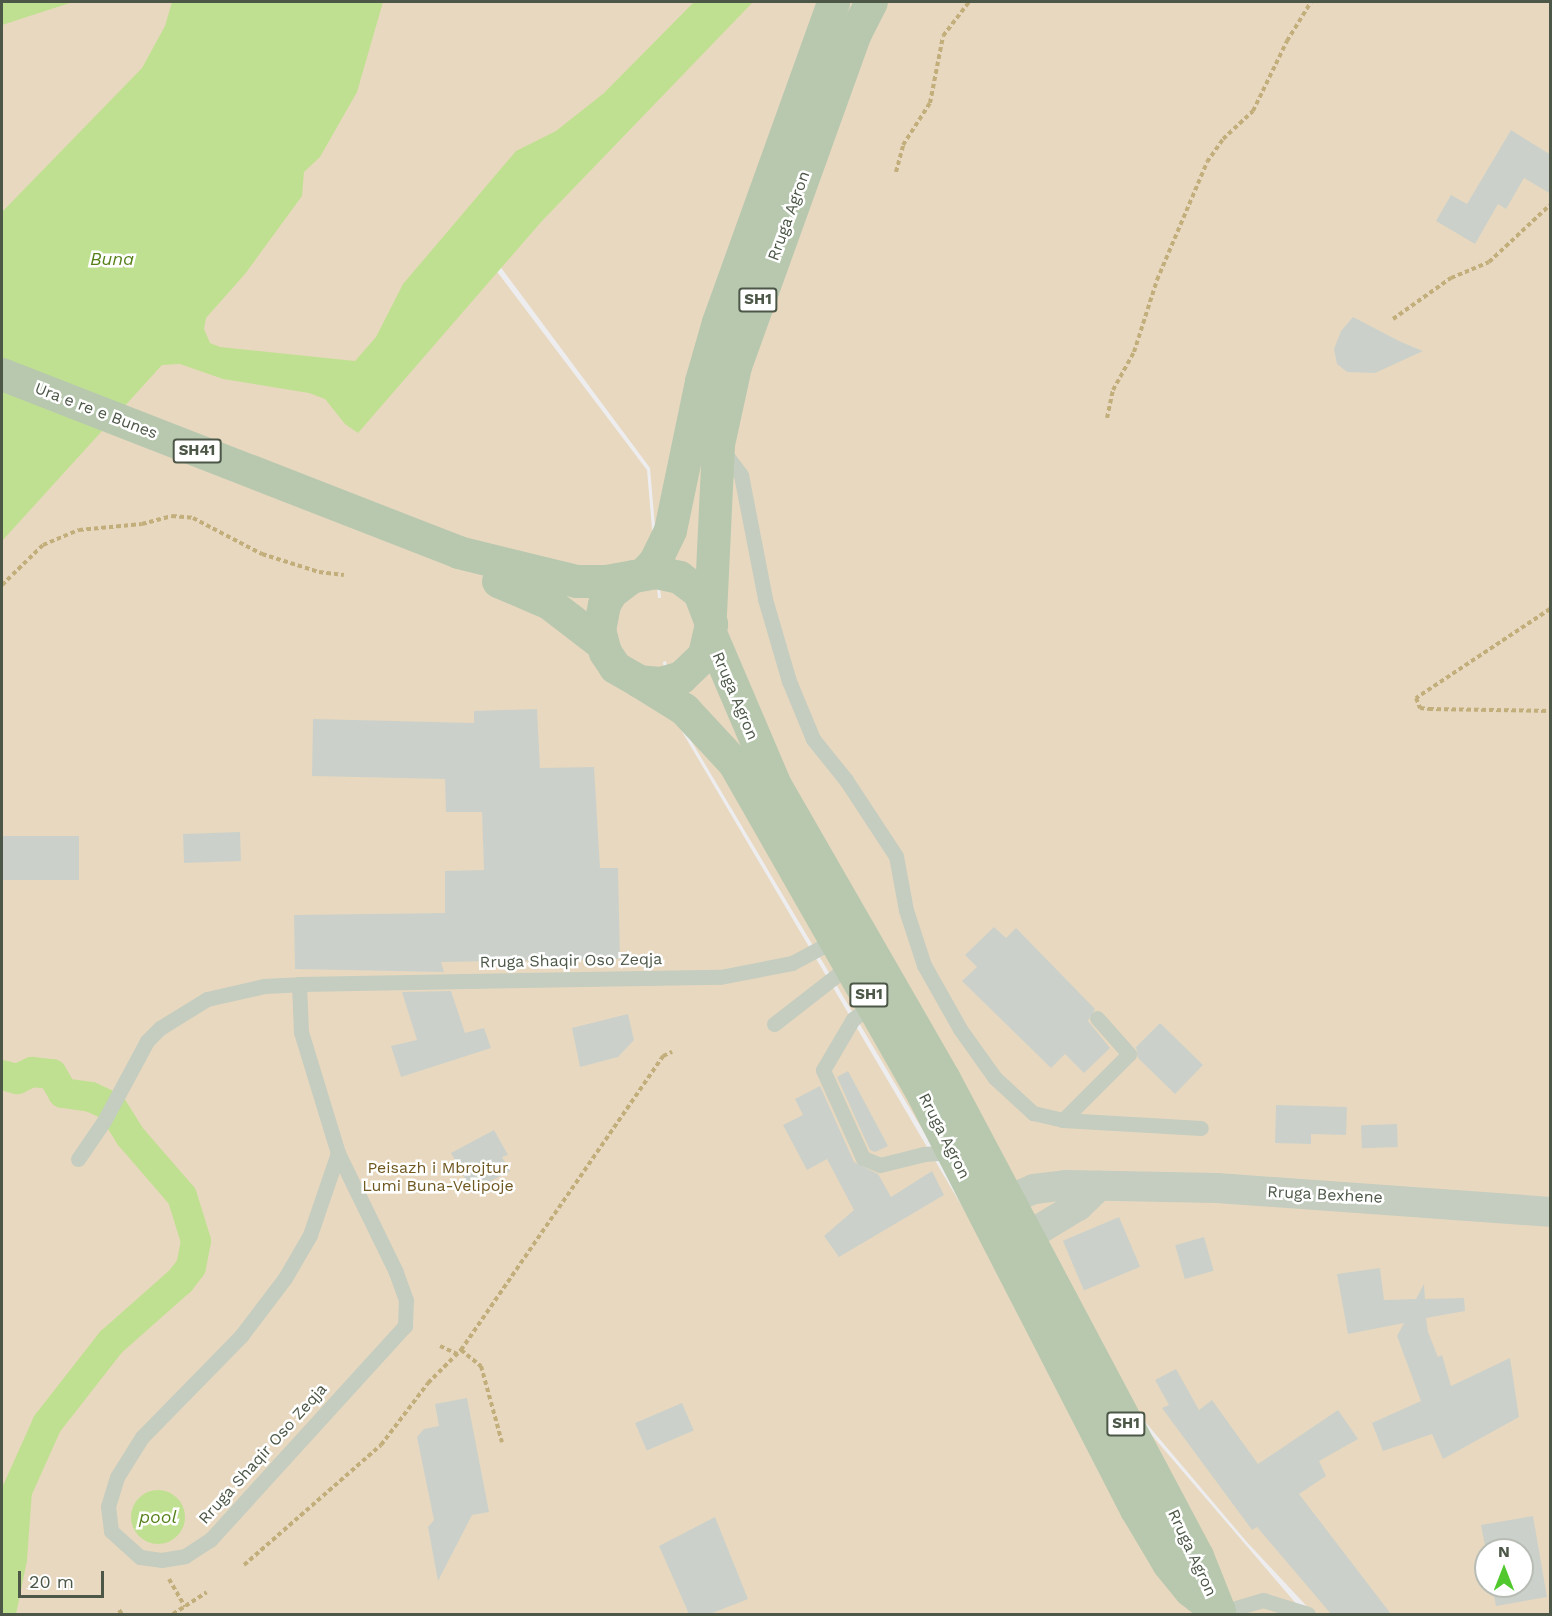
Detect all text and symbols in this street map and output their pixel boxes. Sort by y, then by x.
street label: Rruga Agron [764,168,814,264]
water label: Buna [90,248,134,270]
road number: SH1 [737,288,779,312]
street label: Ura e re e Bunes [32,379,160,443]
road number: SH41 [172,439,222,463]
street label: Rruga Agron [708,649,762,743]
street label: Rruga Shaqir Oso Zeqja [479,950,663,972]
road number: SH1 [848,983,890,1007]
street label: Rruga Agron [914,1089,974,1183]
park label: Peisazh i Mbrojtur Lumi Buna-Velipoje [362,1158,514,1196]
street label: Rruga Bexhene [1266,1182,1384,1208]
street label: Rruga Shaqir Oso Zeqja [195,1380,331,1528]
road number: SH1 [1105,1412,1147,1436]
water label: pool [139,1506,177,1528]
street label: Rruga Agron [1163,1506,1221,1600]
north arrow [1474,1538,1534,1598]
text: N [1498,1542,1510,1561]
scale bar [21,1559,106,1597]
text: 20 m [29,1571,74,1592]

